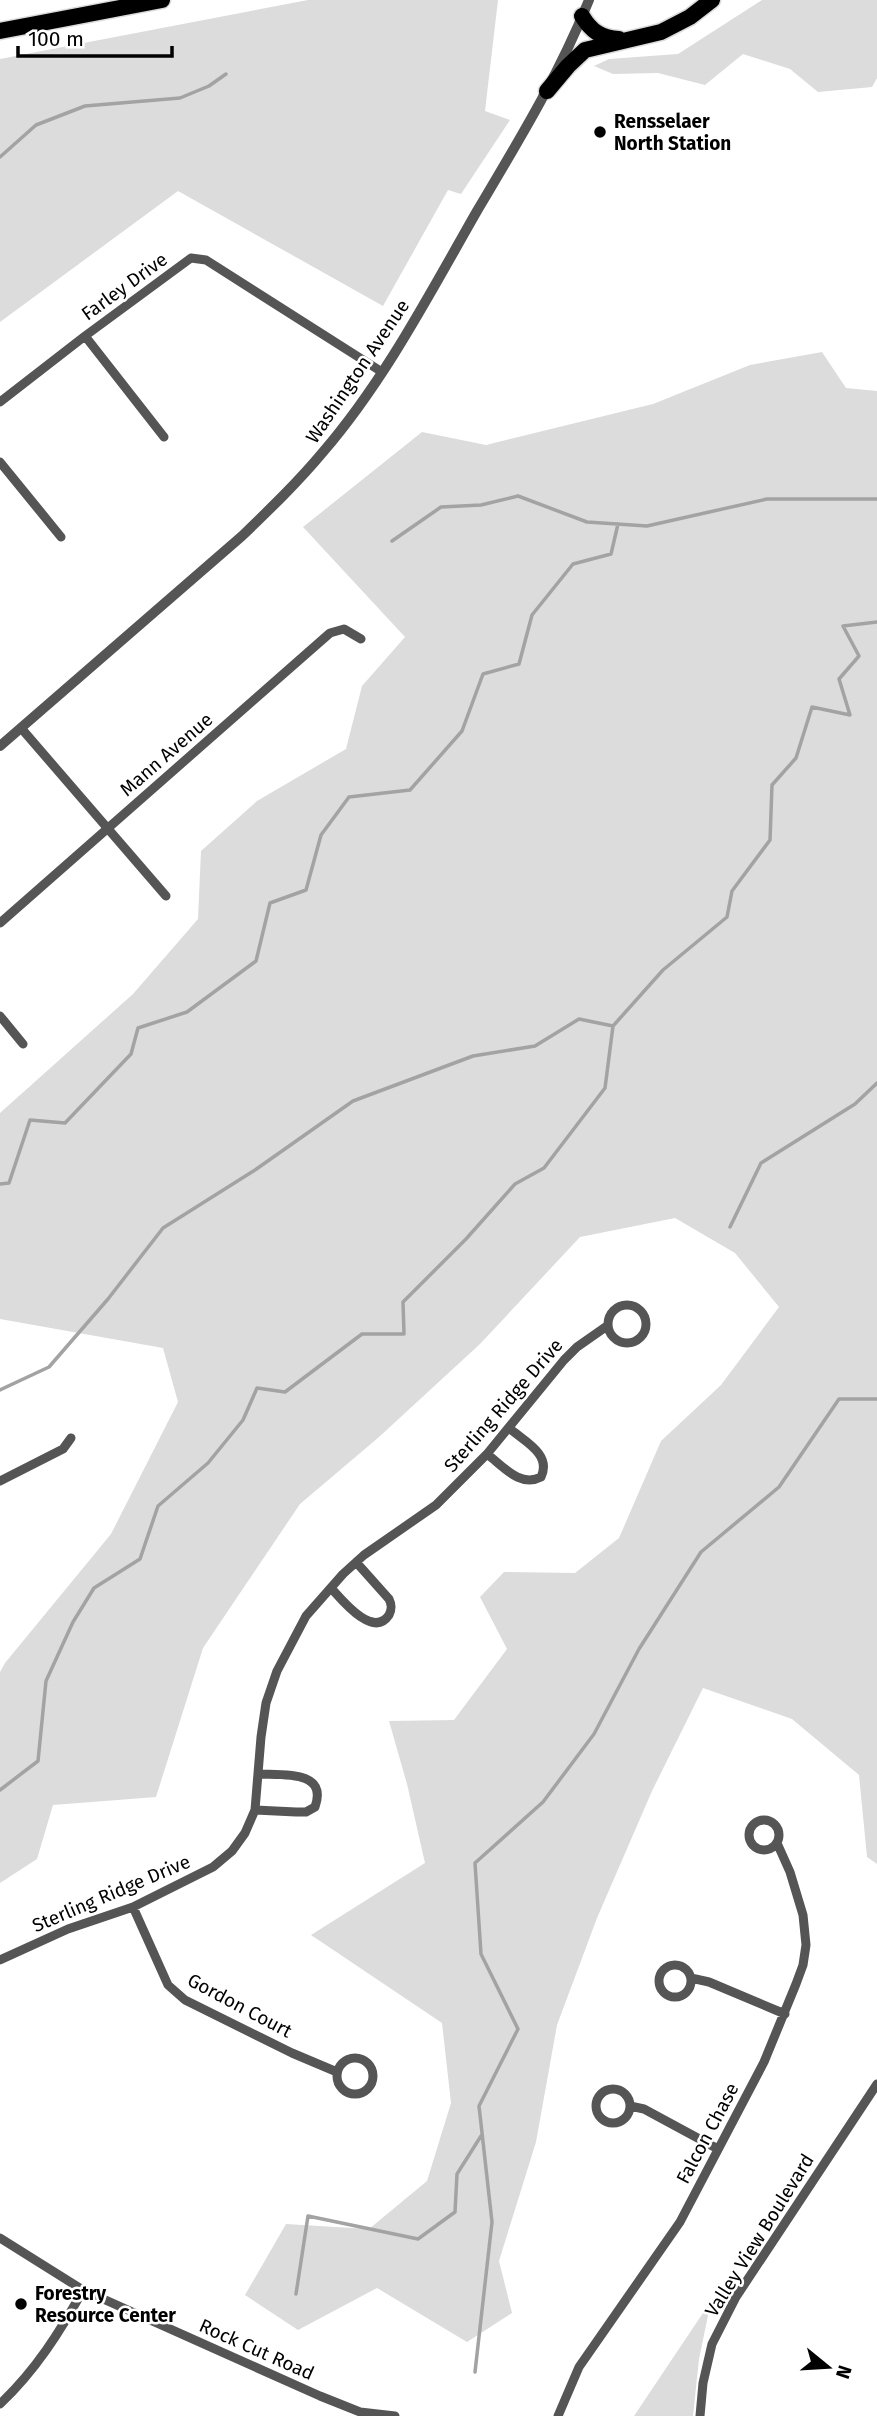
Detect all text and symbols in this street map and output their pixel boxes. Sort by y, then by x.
scale bar [18,14,172,58]
text: 100 m [28,26,84,52]
place label: Rensselaer North Station [614,110,731,155]
marker: Rensselaer North Station [592,124,608,140]
street label: Farley Drive [77,248,172,325]
street label: Washington Avenue [301,295,414,448]
street label: Mann Avenue [115,708,217,801]
street label: Sterling Ridge Drive [439,1334,568,1477]
street label: Sterling Ridge Drive [29,1850,194,1937]
street label: Gordon Court [184,1968,296,2043]
street label: Falcon Chase [671,2079,744,2188]
street label: Valley View Boulevard [700,2150,819,2321]
place label: Forestry Resource Center [35,2282,176,2327]
marker: Forestry Resource Center [13,2296,29,2312]
street label: Rock Cut Road [196,2314,318,2385]
north arrow [793,2332,863,2402]
text: N [831,2363,857,2382]

